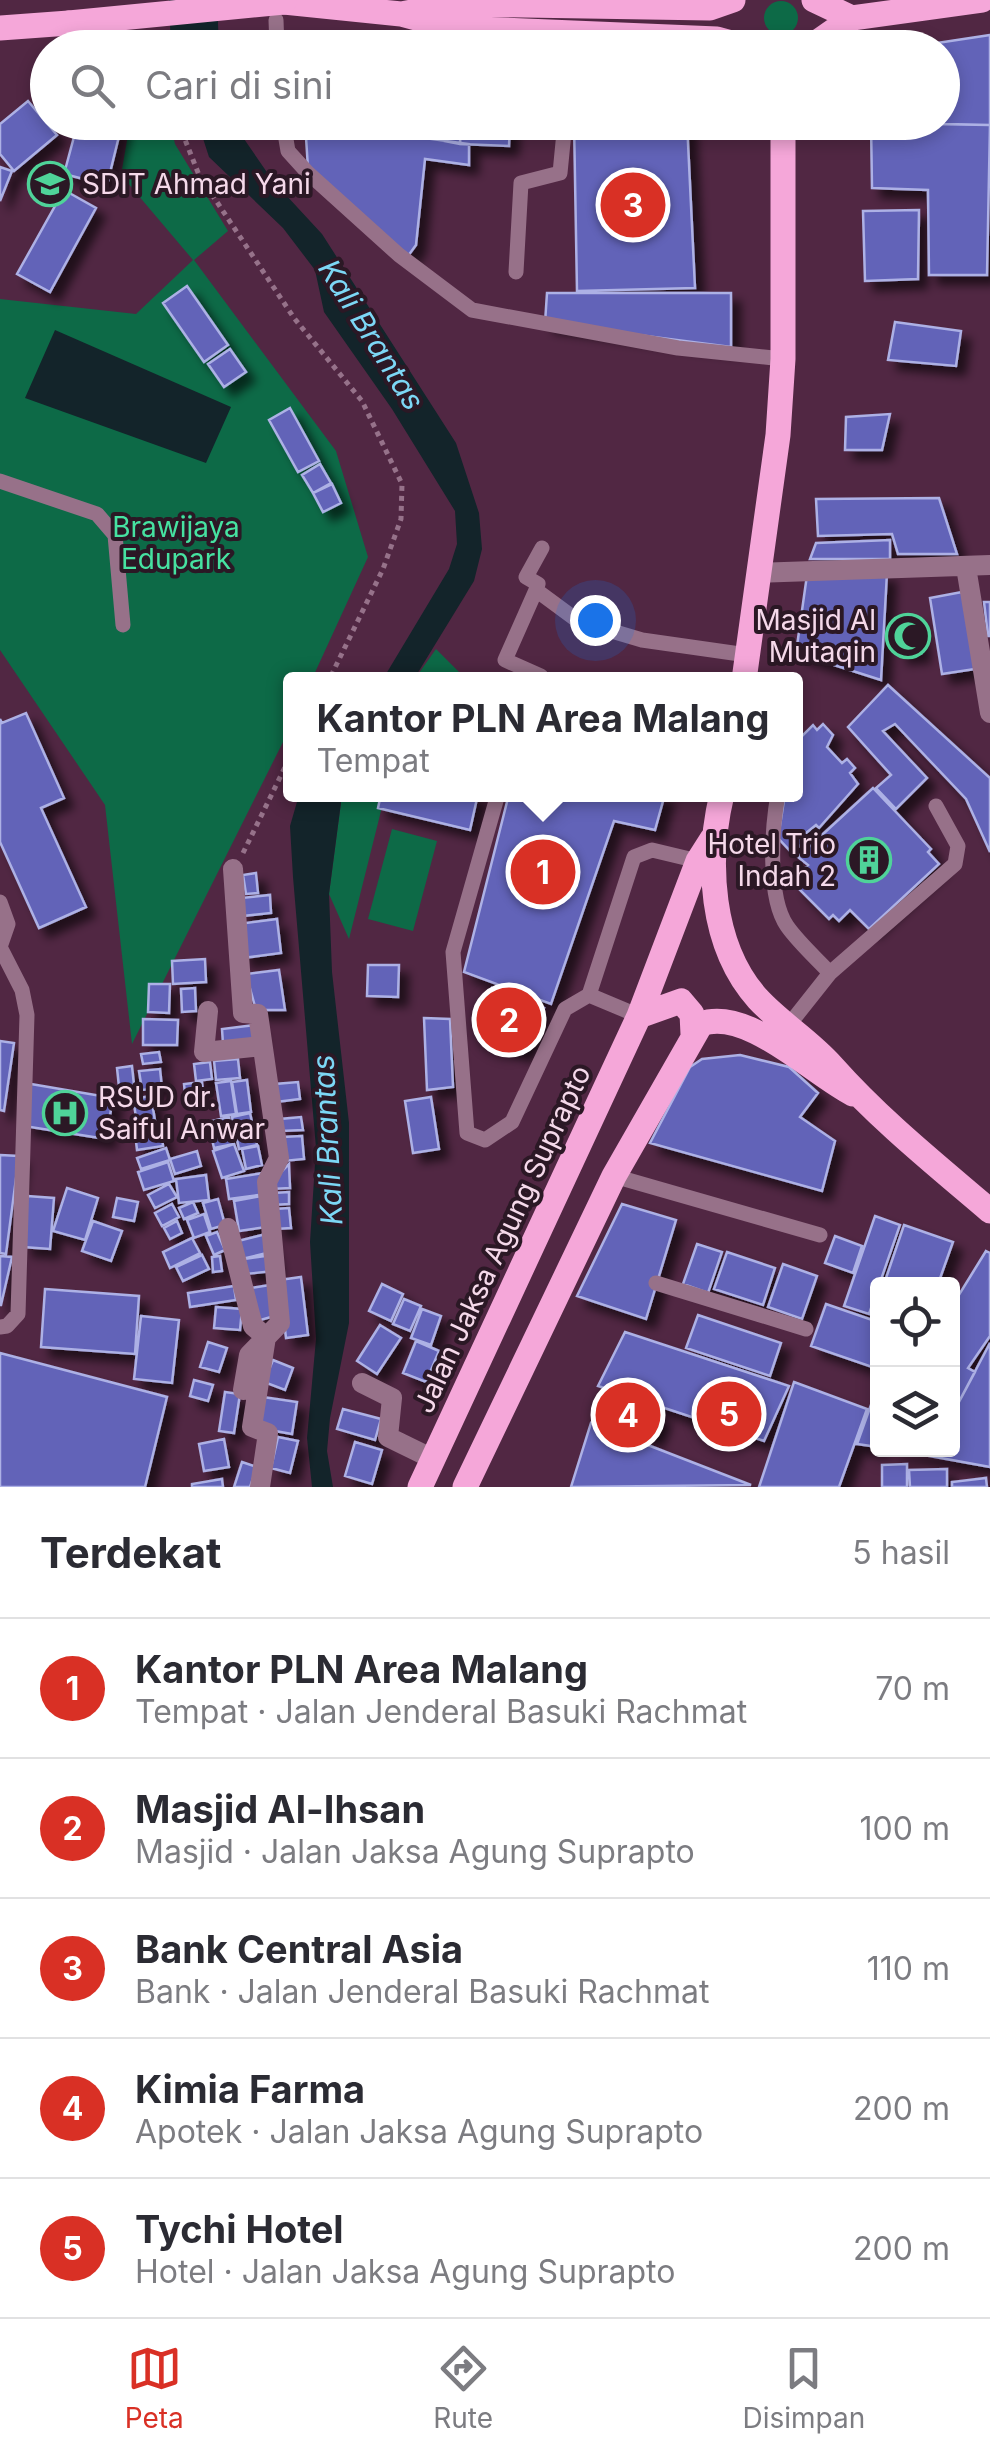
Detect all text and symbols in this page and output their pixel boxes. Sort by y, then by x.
search box [30,30,960,140]
icon: search [65,58,120,113]
text: Cari di sini [145,62,333,108]
school or university icon: SDIT Ahmad Yani [27,161,73,207]
place label: SDIT Ahmad Yani [82,167,311,201]
pin: 3 [600,168,666,242]
water label: Kali Brantas [311,253,432,416]
park label: Brawijaya Edupark [112,510,240,576]
your location [570,595,621,646]
place label: Masjid Al Mutaqin [756,603,876,669]
mosque icon: Masjid Al Mutaqin [885,613,931,659]
popup [283,672,803,802]
text: Kantor PLN Area Malang [317,695,769,741]
text: Tempat [317,741,430,780]
place label: Hotel Trio Indah 2 [707,827,836,893]
pin: 1 [510,834,576,910]
building icon: Hotel Trio Indah 2 [846,837,892,883]
pin: 2 [476,982,542,1058]
water label: Kali Brantas [305,1054,349,1226]
street label: Jalan Jaksa Agung Suprapto [406,1060,598,1418]
place label: RSUD dr. Saiful Anwar [98,1080,265,1146]
hospital icon: RSUD dr. Saiful Anwar [42,1090,88,1136]
map controls [870,1277,960,1457]
button: locate [870,1277,960,1367]
button: layers [870,1367,960,1457]
pin: 5 [696,1376,762,1452]
pin: 4 [596,1378,660,1452]
text: Terdekat [40,1527,221,1578]
text: 5 hasil [852,1533,950,1572]
text: Kantor PLN Area Malang [135,1646,588,1692]
text: 1 [66,1669,79,1708]
text: 70 m [875,1669,950,1708]
text: Tempat · Jalan Jenderal Basuki Rachmat [135,1692,747,1731]
text: Masjid Al-Ihsan [135,1786,425,1832]
text: 2 [62,1809,83,1848]
text: 100 m [860,1809,950,1848]
text: Masjid · Jalan Jaksa Agung Suprapto [135,1832,695,1871]
text: Bank Central Asia [135,1926,463,1972]
text: 3 [62,1949,83,1988]
text: 110 m [867,1949,950,1988]
text: Bank · Jalan Jenderal Basuki Rachmat [135,1972,709,2011]
text: Kimia Farma [135,2066,365,2112]
text: 4 [62,2089,83,2128]
text: 200 m [853,2089,950,2128]
text: Apotek · Jalan Jaksa Agung Suprapto [135,2112,703,2151]
text: Tychi Hotel [135,2206,344,2252]
text: 5 [62,2229,83,2268]
text: 200 m [853,2229,950,2268]
text: Hotel · Jalan Jaksa Agung Suprapto [135,2252,675,2291]
tab: Peta [125,2341,184,2435]
tab: Rute [433,2341,493,2435]
tab: Disimpan [743,2341,865,2435]

